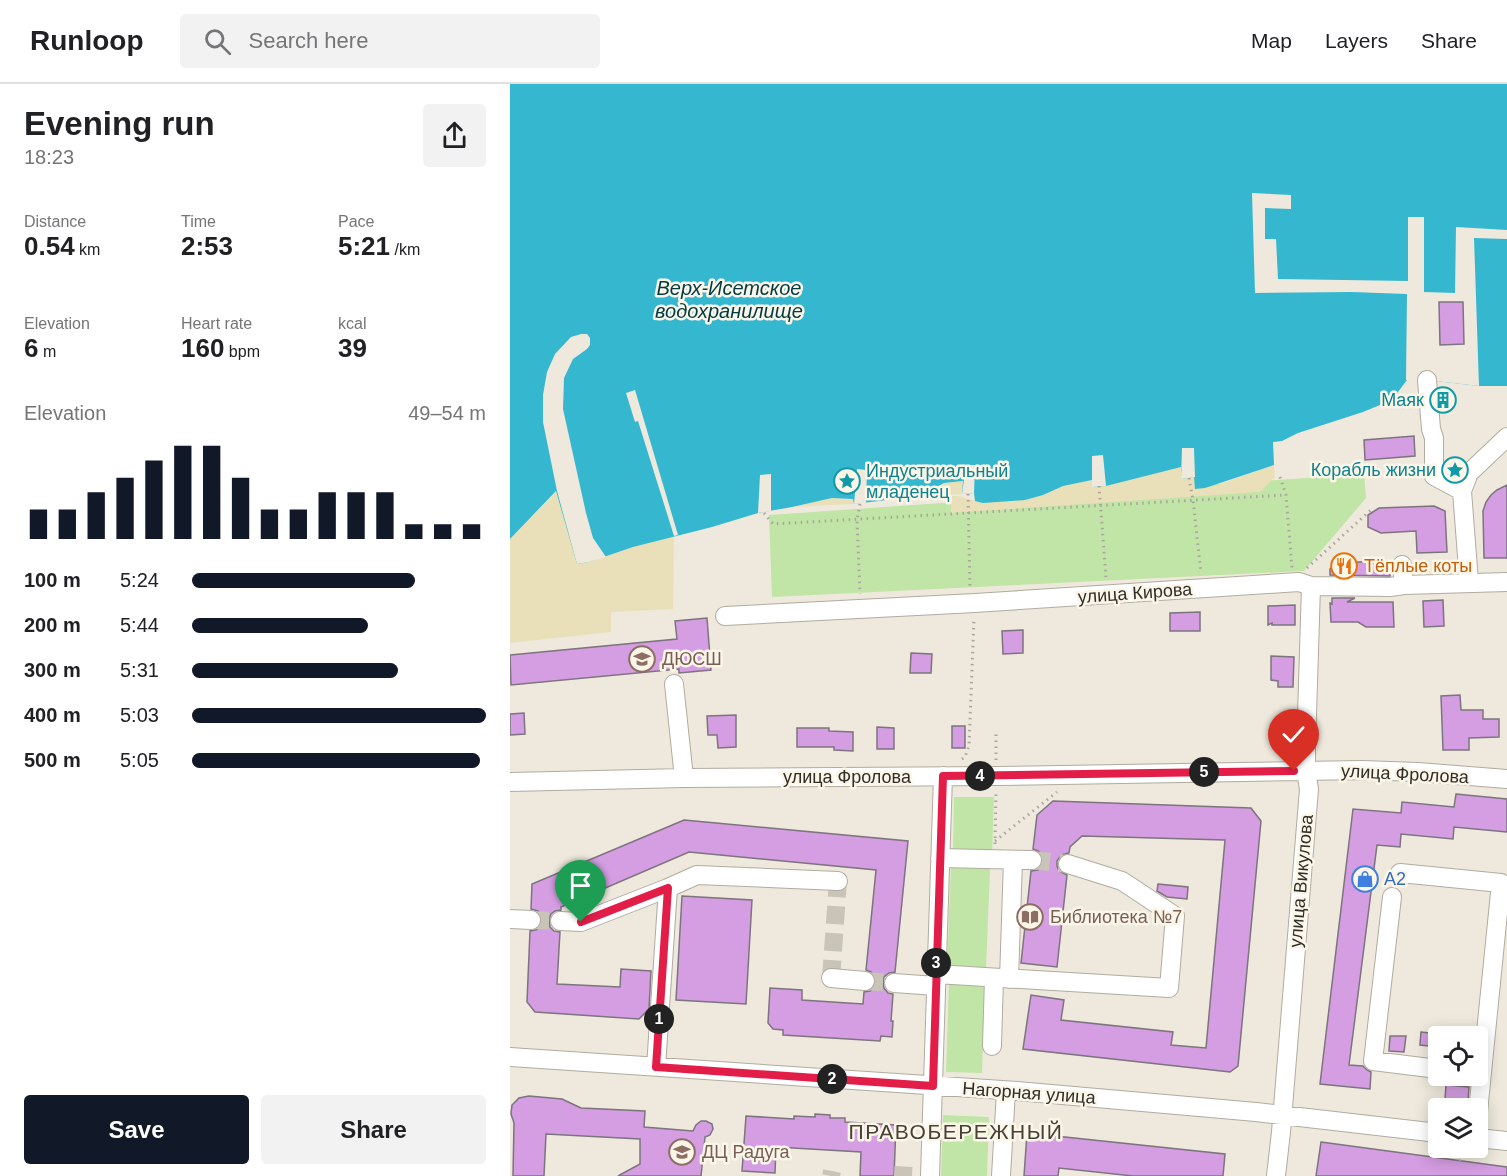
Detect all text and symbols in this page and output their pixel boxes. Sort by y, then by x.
search box [180,14,600,68]
text: Runloop [30,25,144,56]
icon: search [201,25,234,58]
text: Search here [249,28,368,53]
text: Map [1251,29,1292,52]
text: Layers [1325,29,1388,52]
text: Share [1421,29,1477,52]
button: share [423,104,486,167]
text: Evening run [24,105,215,142]
text: 18:23 [24,146,74,168]
text: Distance [24,213,86,230]
text: Time [181,213,216,230]
text: Pace [338,213,374,230]
text: 0.54 [24,231,75,261]
text: 2:53 [181,231,233,261]
text: 5:21 [338,231,390,261]
text: km [75,241,100,258]
text: /km [390,241,420,258]
water label: Верх-Исетское водохранилище [655,277,803,322]
text: Elevation [24,315,90,332]
text: Heart rate [181,315,252,332]
text: kcal [338,315,366,332]
text: 6 [24,333,38,363]
text: 160 [181,333,224,363]
text: 39 [338,333,367,363]
text: m [38,343,56,360]
text: bpm [224,343,260,360]
building icon: Маяк [1428,385,1458,415]
place label: Маяк [1381,390,1424,410]
text: Elevation [24,402,106,424]
text: 49–54 m [408,402,486,424]
place icon: Корабль жизни [1440,455,1470,485]
place label: Корабль жизни [1311,460,1436,480]
place label: Индустриальный младенец [866,461,1008,502]
place icon: Индустриальный младенец [832,466,862,496]
restaurant icon: Тёплые коты [1329,551,1359,581]
place label: Тёплые коты [1364,556,1472,576]
text: 100 m [24,569,81,591]
text: 5:24 [120,569,159,591]
street label: улица Кирова [1077,579,1194,607]
text: 200 m [24,614,81,636]
text: 5:44 [120,614,159,636]
school or university icon: ДЮСШ [627,644,657,674]
place label: ДЮСШ [662,649,722,669]
text: 300 m [24,659,81,681]
text: 5:31 [120,659,159,681]
text: 400 m [24,704,81,726]
text: 5:03 [120,704,159,726]
pin [1268,709,1319,771]
icon: check [1277,718,1310,751]
text: 500 m [24,749,81,771]
text: 5:05 [120,749,159,771]
pin: 5 [1189,757,1219,787]
pin: 4 [965,761,995,791]
street label: улица Фролова [1341,761,1470,787]
text: 5 [1200,763,1208,780]
street label: улица Фролова [783,767,912,787]
text: 4 [976,767,984,784]
street label: улица Викулова [1285,813,1317,948]
pin [555,860,606,922]
shop icon: А2 [1350,864,1380,894]
icon: arrive [564,869,597,902]
place label: А2 [1384,869,1406,889]
library icon: Библиотека №7 [1015,902,1045,932]
place label: Библиотека №7 [1050,907,1182,927]
pin: 3 [921,948,951,978]
text: 3 [932,954,940,971]
pin: 1 [644,1004,674,1034]
text: 1 [655,1010,663,1027]
map controls [1428,1026,1488,1158]
button: locate [1428,1026,1488,1086]
pin: 2 [817,1064,847,1094]
text: 2 [828,1070,836,1087]
street label: Нагорная улица [962,1078,1097,1108]
button: Save [24,1095,249,1164]
button: Share [261,1095,486,1164]
button: layers [1428,1098,1488,1158]
district label: ПРАВОБЕРЕЖНЫЙ [849,1120,1063,1143]
school or university icon: ДЦ Радуга [667,1137,697,1167]
place label: ДЦ Радуга [702,1142,791,1162]

